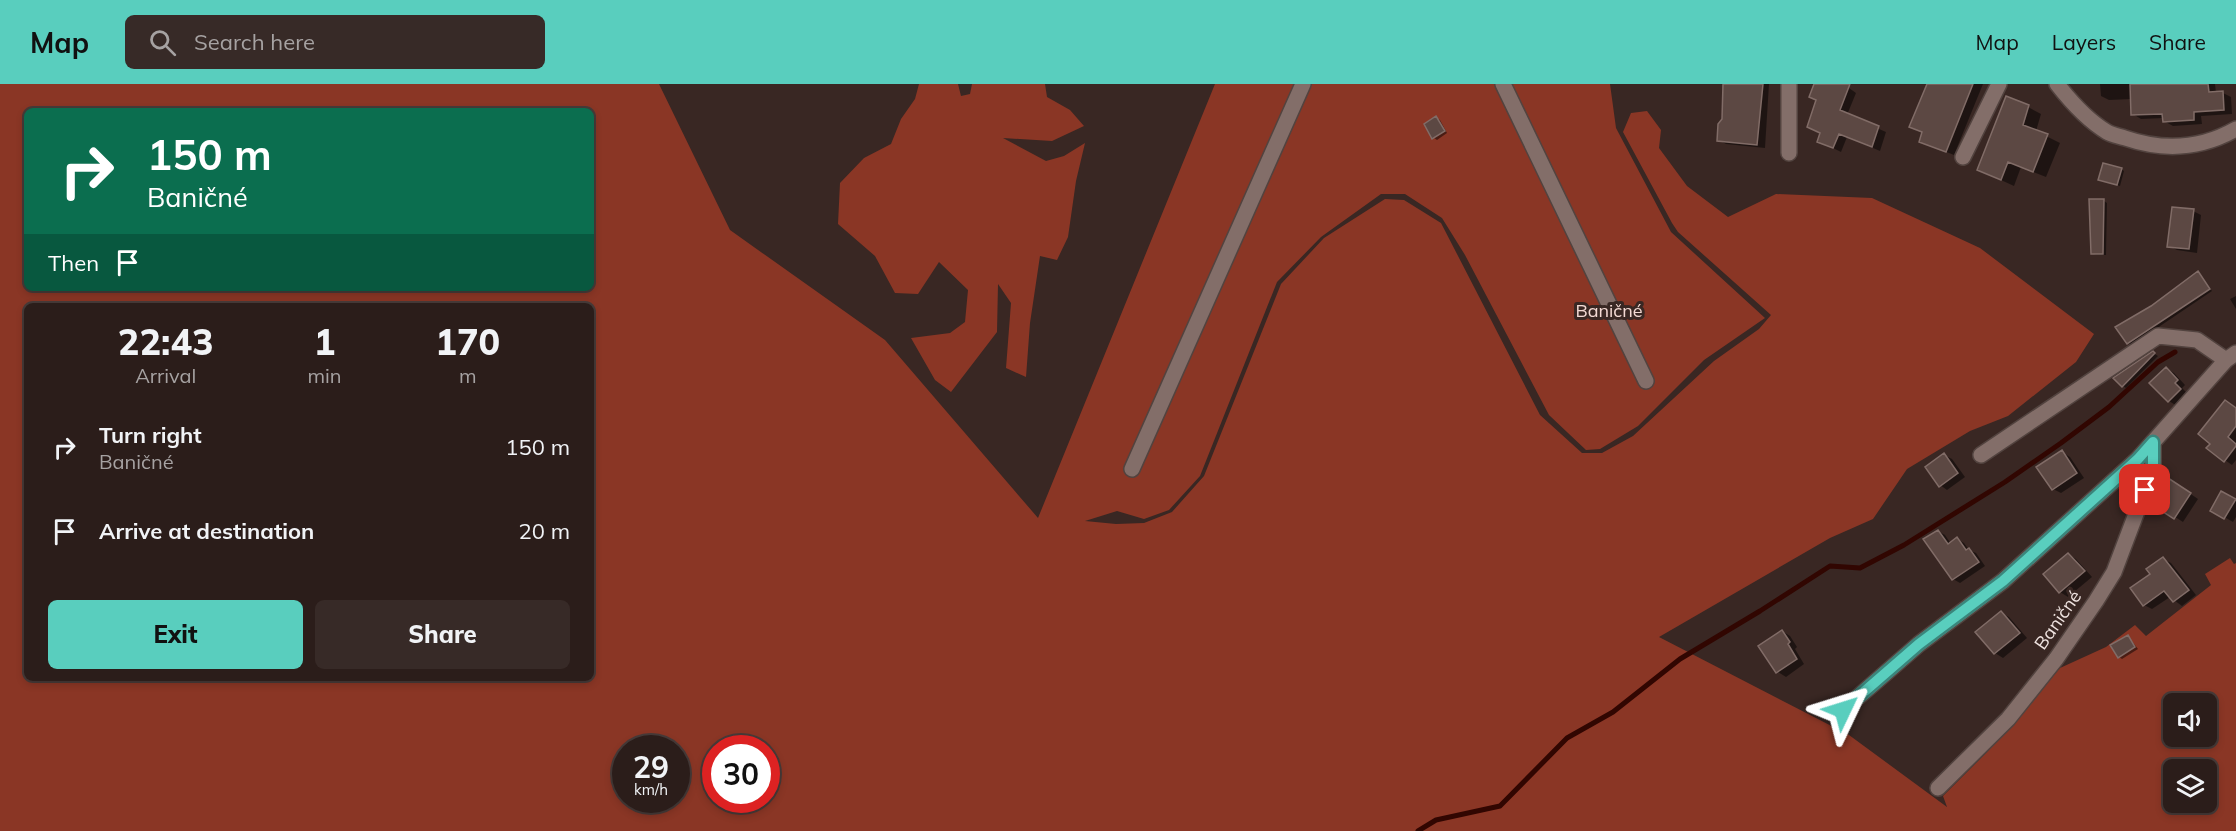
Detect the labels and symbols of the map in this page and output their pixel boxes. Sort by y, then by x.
park label: Baničné [1575,299,1643,322]
pin [2119,464,2170,515]
street label: Baničné [2029,586,2086,654]
position arrow [1811,678,1875,742]
speed limit sign: 30 [702,735,780,813]

